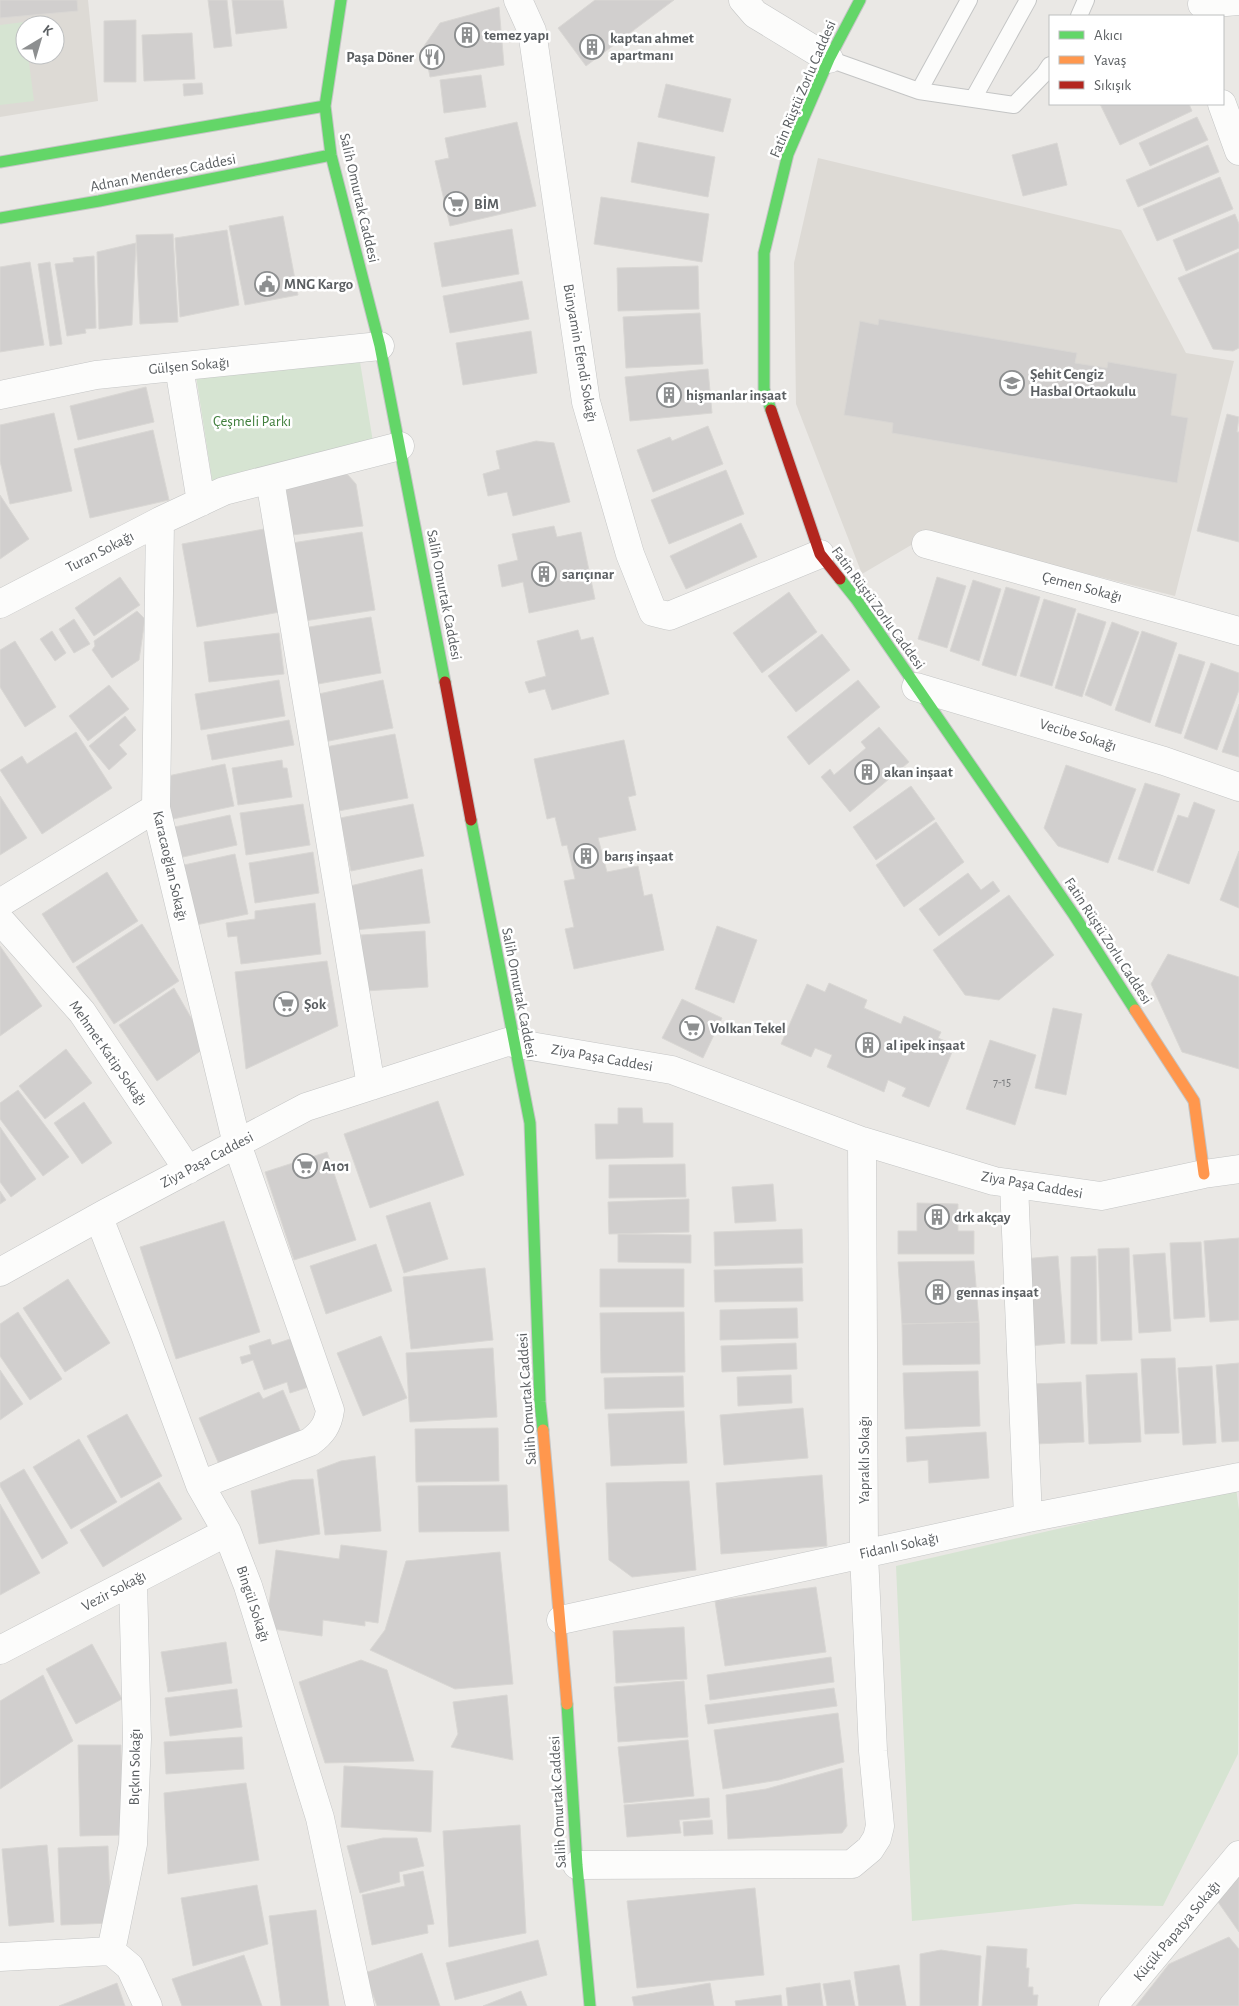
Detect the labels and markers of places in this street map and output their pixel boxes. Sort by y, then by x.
building icon: temez yapı [454,22,480,48]
place label: temez yapı [484,28,549,43]
place label: kaptan ahmet apartmanı [610,31,694,63]
building icon: kaptan ahmet apartmanı [579,34,605,60]
restaurant icon: Paşa Döner [419,44,445,70]
place label: Paşa Döner [346,50,415,65]
supermarket icon: BİM [443,191,469,217]
place label: BİM [474,196,499,212]
public building icon: MNG Kargo [254,271,280,297]
place label: MNG Kargo [284,277,353,292]
place label: Şehit Cengiz Hasbal Ortaokulu [1030,367,1136,399]
school or university icon: Şehit Cengiz Hasbal Ortaokulu [999,370,1025,396]
building icon: hişmanlar inşaat [656,382,682,408]
place label: hişmanlar inşaat [686,388,787,403]
building icon: sarıçınar [531,561,557,587]
place label: sarıçınar [562,567,615,582]
building icon: akan inşaat [854,759,880,785]
place label: akan inşaat [884,765,953,780]
building icon: barış inşaat [573,843,599,869]
place label: barış inşaat [604,849,673,864]
supermarket icon: Şok [273,991,299,1017]
place label: Şok [304,997,327,1012]
supermarket icon: Volkan Tekel [679,1015,705,1041]
place label: Volkan Tekel [710,1021,786,1036]
building icon: al ipek inşaat [855,1032,881,1058]
place label: al ipek inşaat [886,1038,965,1053]
supermarket icon: A101 [292,1153,318,1179]
place label: A101 [322,1159,350,1174]
building icon: drk akçay [924,1204,950,1230]
place label: drk akçay [954,1210,1011,1225]
building icon: gennas inşaat [925,1279,951,1305]
place label: gennas inşaat [956,1285,1039,1300]

